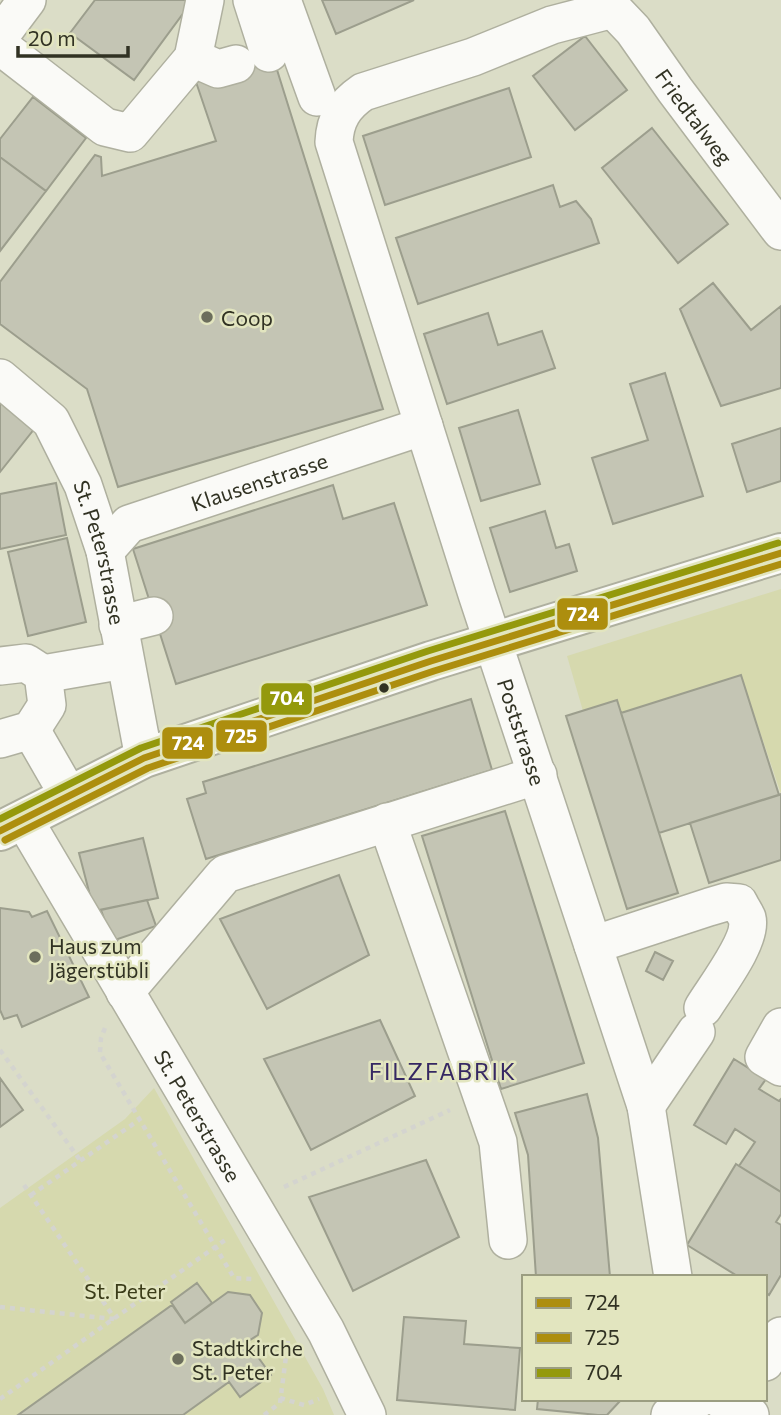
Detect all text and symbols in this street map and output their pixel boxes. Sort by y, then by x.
scale bar [18,14,128,58]
text: 20 m [28,25,76,50]
street label: Friedtalweg [651,64,739,169]
place label: Coop [221,305,273,330]
marker: Coop [199,309,215,325]
street label: Klausenstrasse [187,447,330,515]
street label: St. Peterstrasse [70,477,131,626]
line badge: 724 [556,597,609,631]
text: 724 [567,602,600,625]
street label: Poststrasse [493,675,552,788]
unlabelled marker [377,681,391,695]
line badge: 704 [260,682,313,716]
text: 704 [270,686,305,709]
line badge: 725 [215,719,268,753]
text: 725 [225,724,257,747]
line badge: 724 [161,726,214,760]
text: 724 [172,731,205,754]
place label: Haus zum Jägerstübli [49,933,149,982]
marker: Haus zum Jägerstübli [27,949,43,965]
street label: St. Peterstrasse [150,1045,247,1186]
district label: FILZFABRIK [369,1057,517,1085]
legend [522,1275,767,1401]
park label: St. Peter [84,1278,166,1303]
text: 724 [585,1289,620,1314]
text: 725 [585,1324,620,1349]
place label: Stadtkirche St. Peter [192,1335,303,1384]
marker: Stadtkirche St. Peter [170,1351,186,1367]
text: 704 [585,1359,623,1384]

